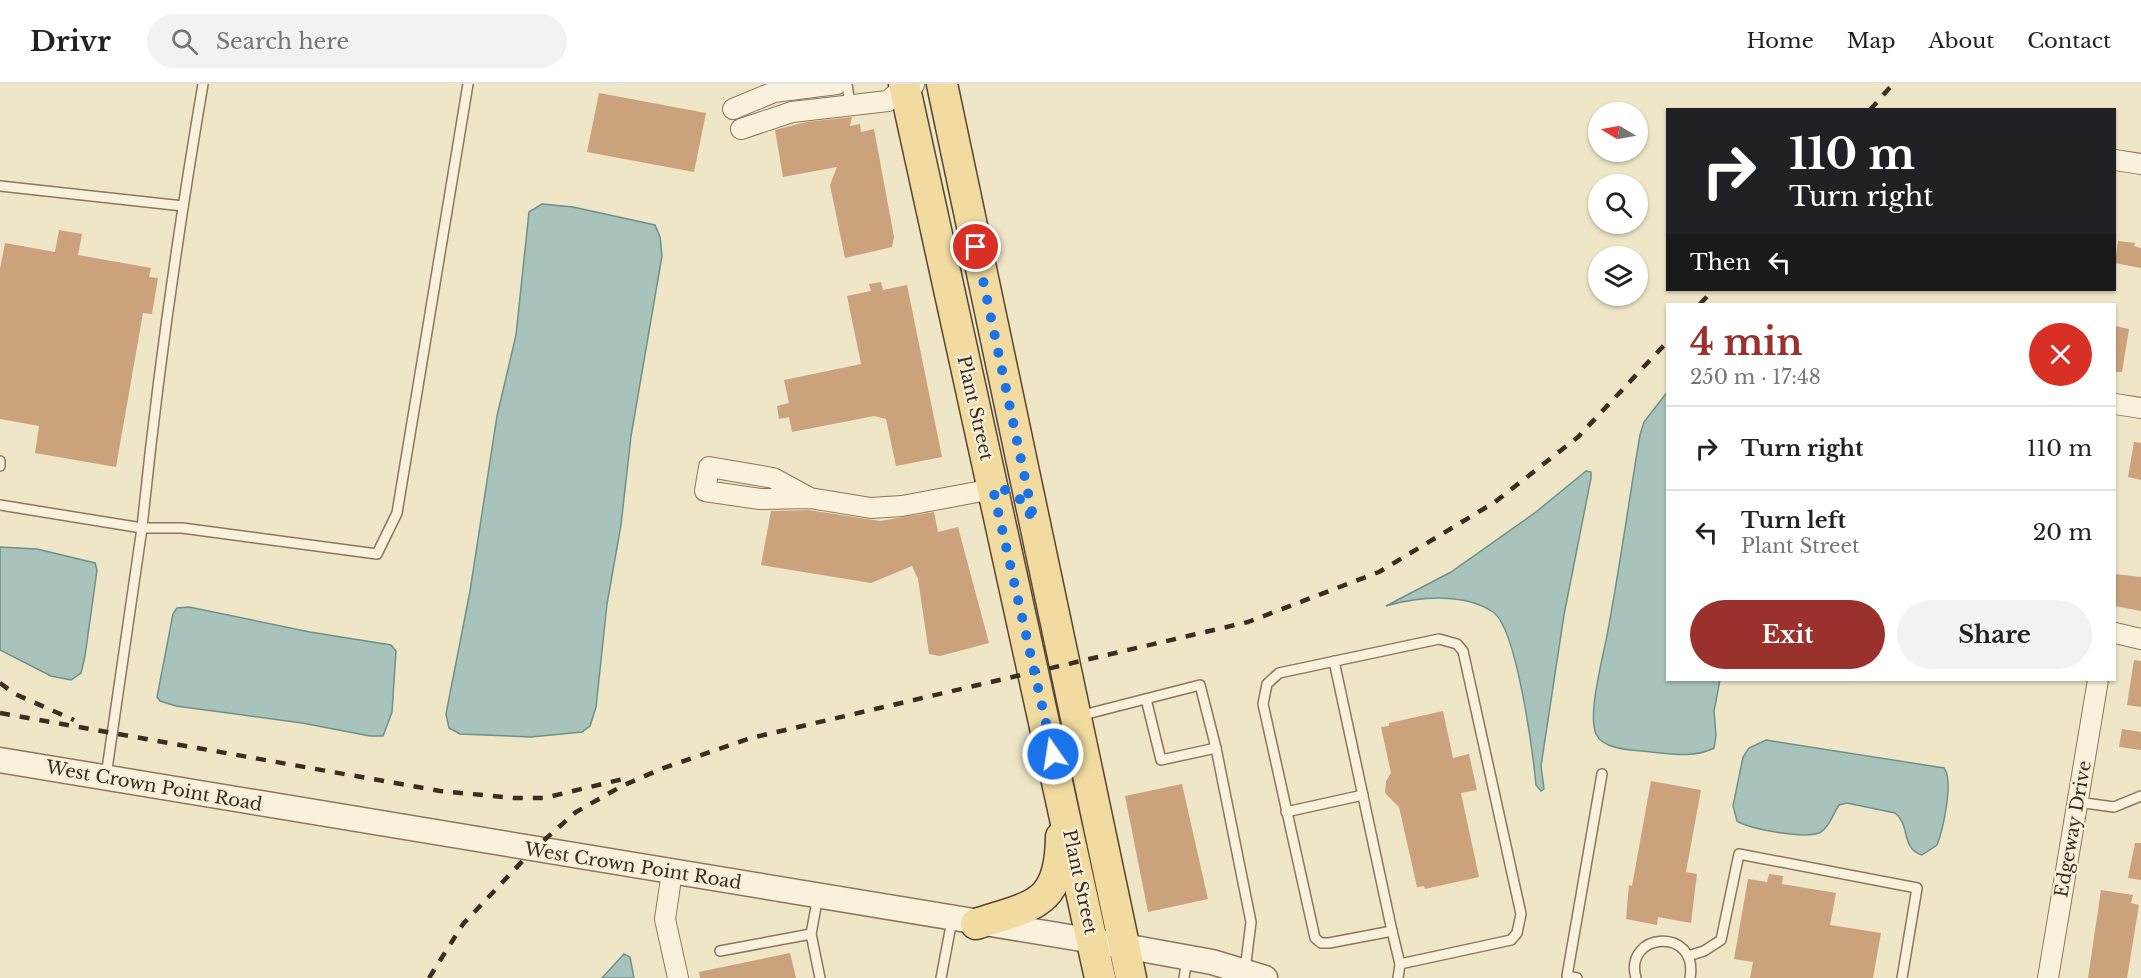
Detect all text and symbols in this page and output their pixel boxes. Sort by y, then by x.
search box [147,14,567,68]
text: Drivr [30,24,111,59]
icon: search [168,25,201,58]
text: Search here [216,28,349,55]
text: Home [1747,28,1814,54]
text: Map [1847,28,1895,54]
text: About [1928,28,1994,54]
text: Contact [2027,28,2111,54]
north arrow [1588,102,1648,162]
map controls [1588,102,1648,306]
text: 110 m [1789,128,1915,180]
icon: right [1690,132,1768,210]
button: search [1588,174,1648,234]
text: Turn right [1789,180,1933,213]
pin [950,221,1001,272]
icon: arrive [959,230,992,263]
button: layers [1588,246,1648,306]
icon: left [1763,246,1796,279]
text: Then [1690,249,1751,276]
text: 4 min [1690,320,1802,365]
button: close [2029,323,2092,386]
street label: Plant Street [952,354,998,463]
text: 250 m · 17:48 [1690,365,1821,389]
icon: right [1690,432,1723,465]
text: Turn right [1741,435,1863,462]
text: 110 m [2027,435,2092,462]
text: Turn left [1741,507,1846,534]
icon: left [1690,516,1723,549]
text: 20 m [2033,519,2092,546]
text: Plant Street [1741,534,1860,558]
button: Exit [1690,600,1885,669]
button: Share [1897,600,2092,669]
position arrow [1021,722,1085,786]
street label: West Crown Point Road [43,756,264,816]
street label: Edgeway Drive [2050,759,2096,899]
street label: Plant Street [1058,828,1102,937]
street label: West Crown Point Road [522,838,743,894]

